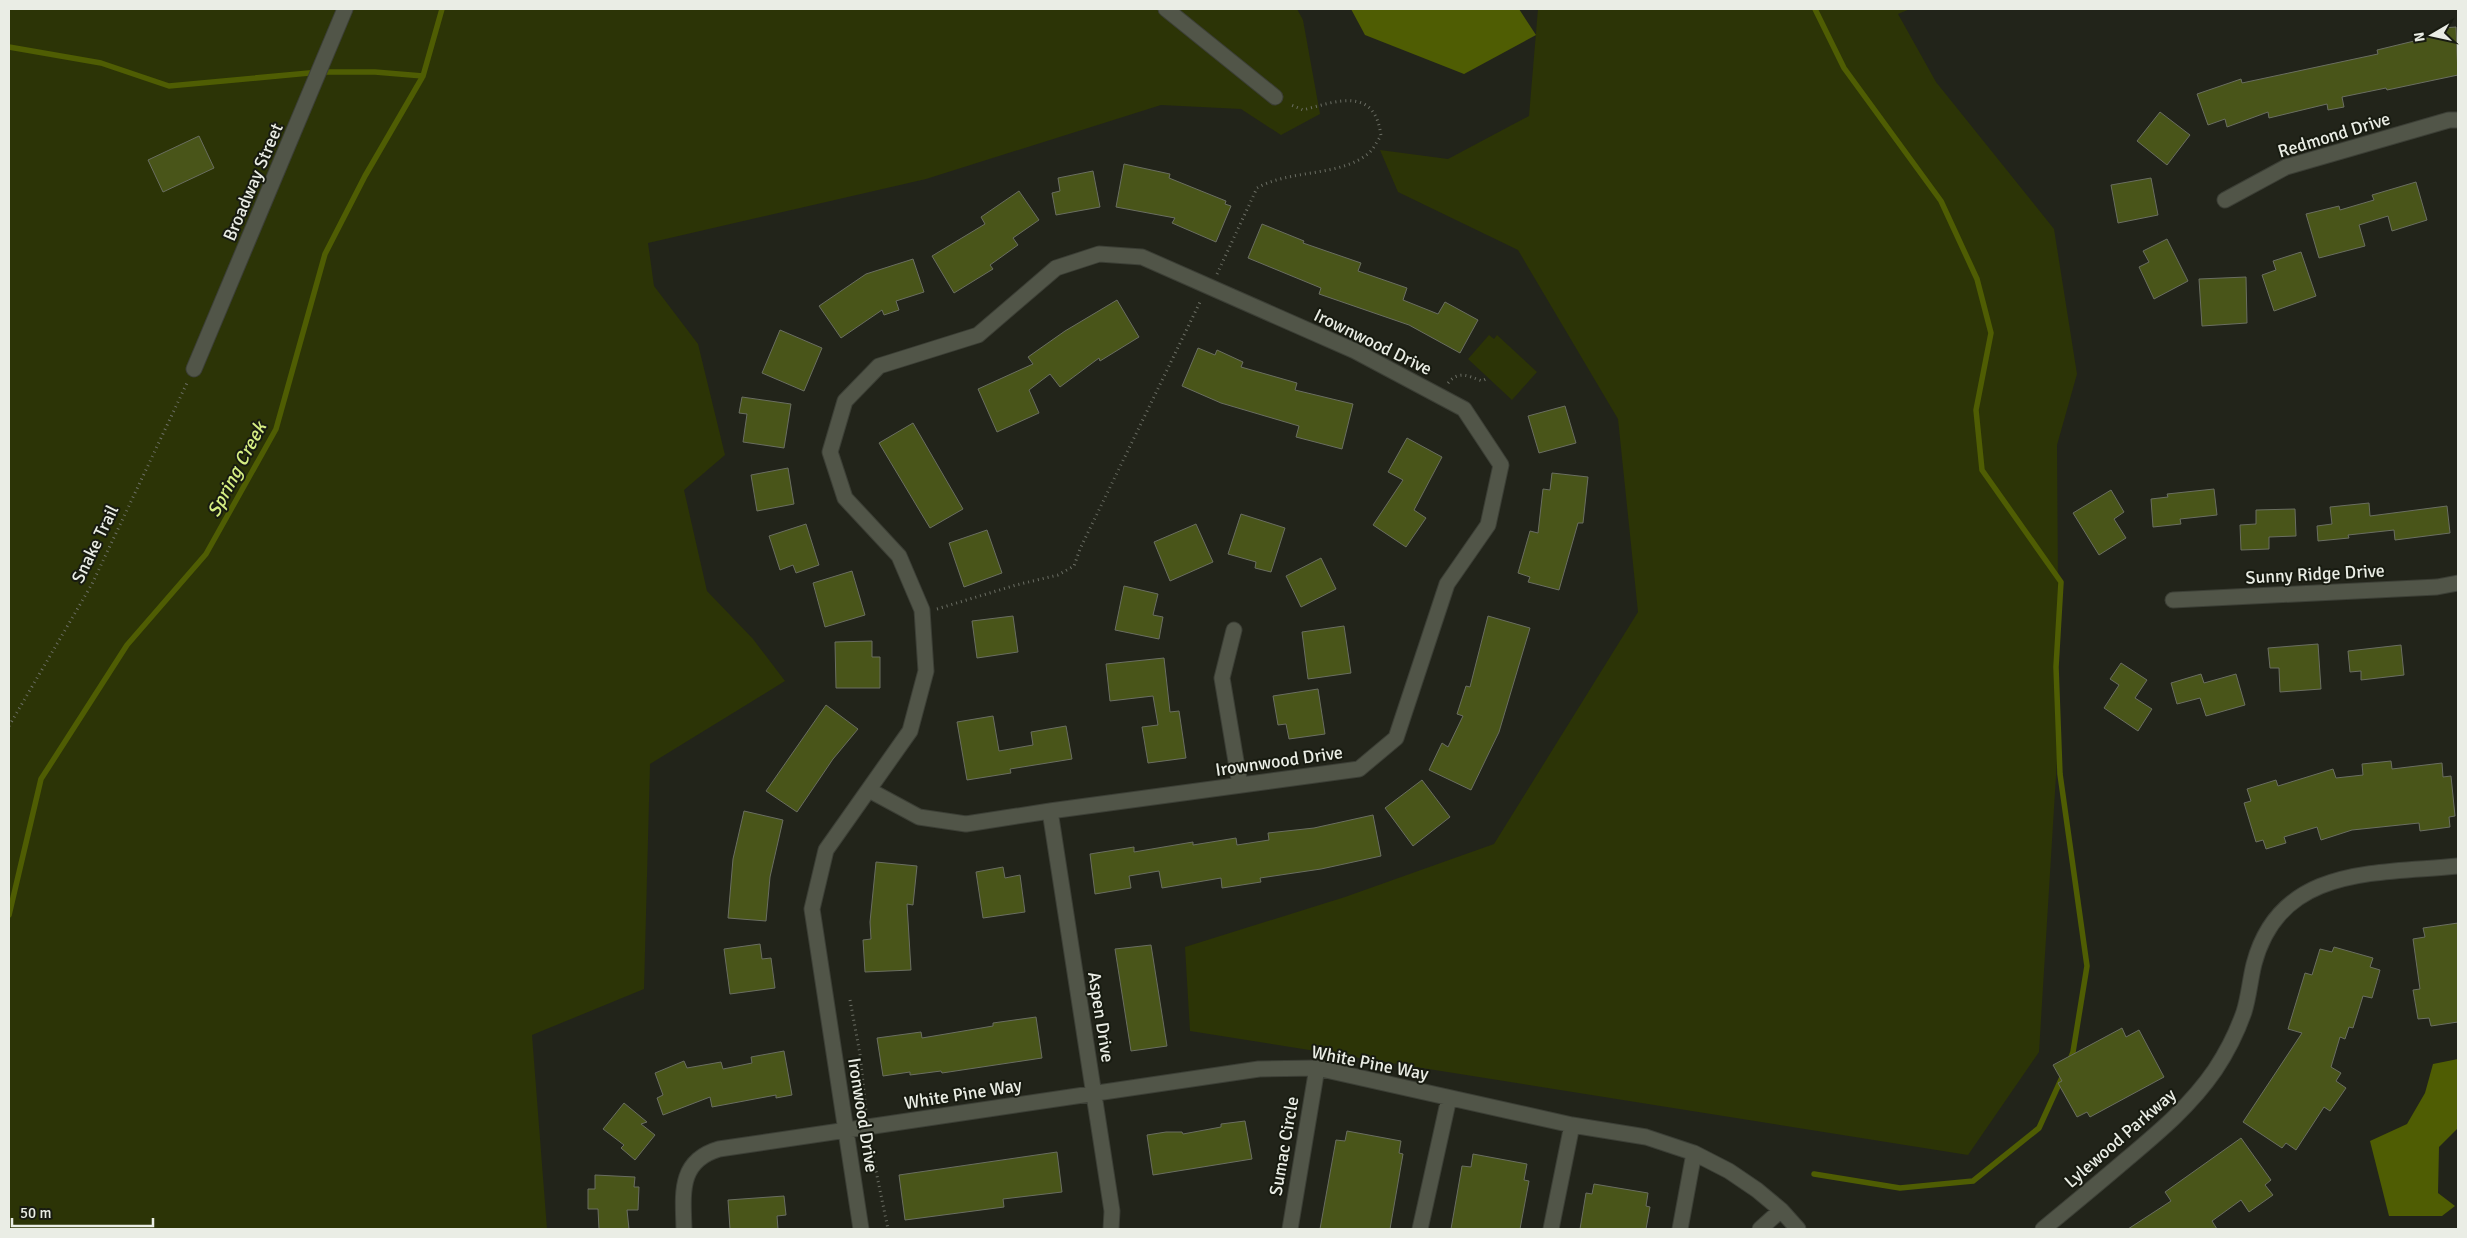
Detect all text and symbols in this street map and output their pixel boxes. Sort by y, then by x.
north arrow [2407,10,2457,60]
text: N [2410,31,2429,43]
street label: Redmond Drive [2275,107,2393,163]
street label: Broadway Street [218,120,288,244]
street label: Irownwood Drive [1310,304,1436,380]
water label: Spring Creek [202,416,273,521]
street label: Snake Trail [67,501,123,587]
street label: Sunny Ridge Drive [2245,559,2385,589]
street label: Irownwood Drive [1214,741,1344,781]
street label: Aspen Drive [1083,970,1119,1064]
street label: White Pine Way [1310,1041,1431,1085]
street label: Ironwood Drive [843,1056,883,1174]
street label: White Pine Way [903,1074,1024,1114]
street label: Lylewood Parkway [2060,1083,2181,1192]
street label: Sumac Circle [1264,1095,1304,1197]
scale bar [12,1196,154,1228]
text: 50 m [20,1204,51,1222]

